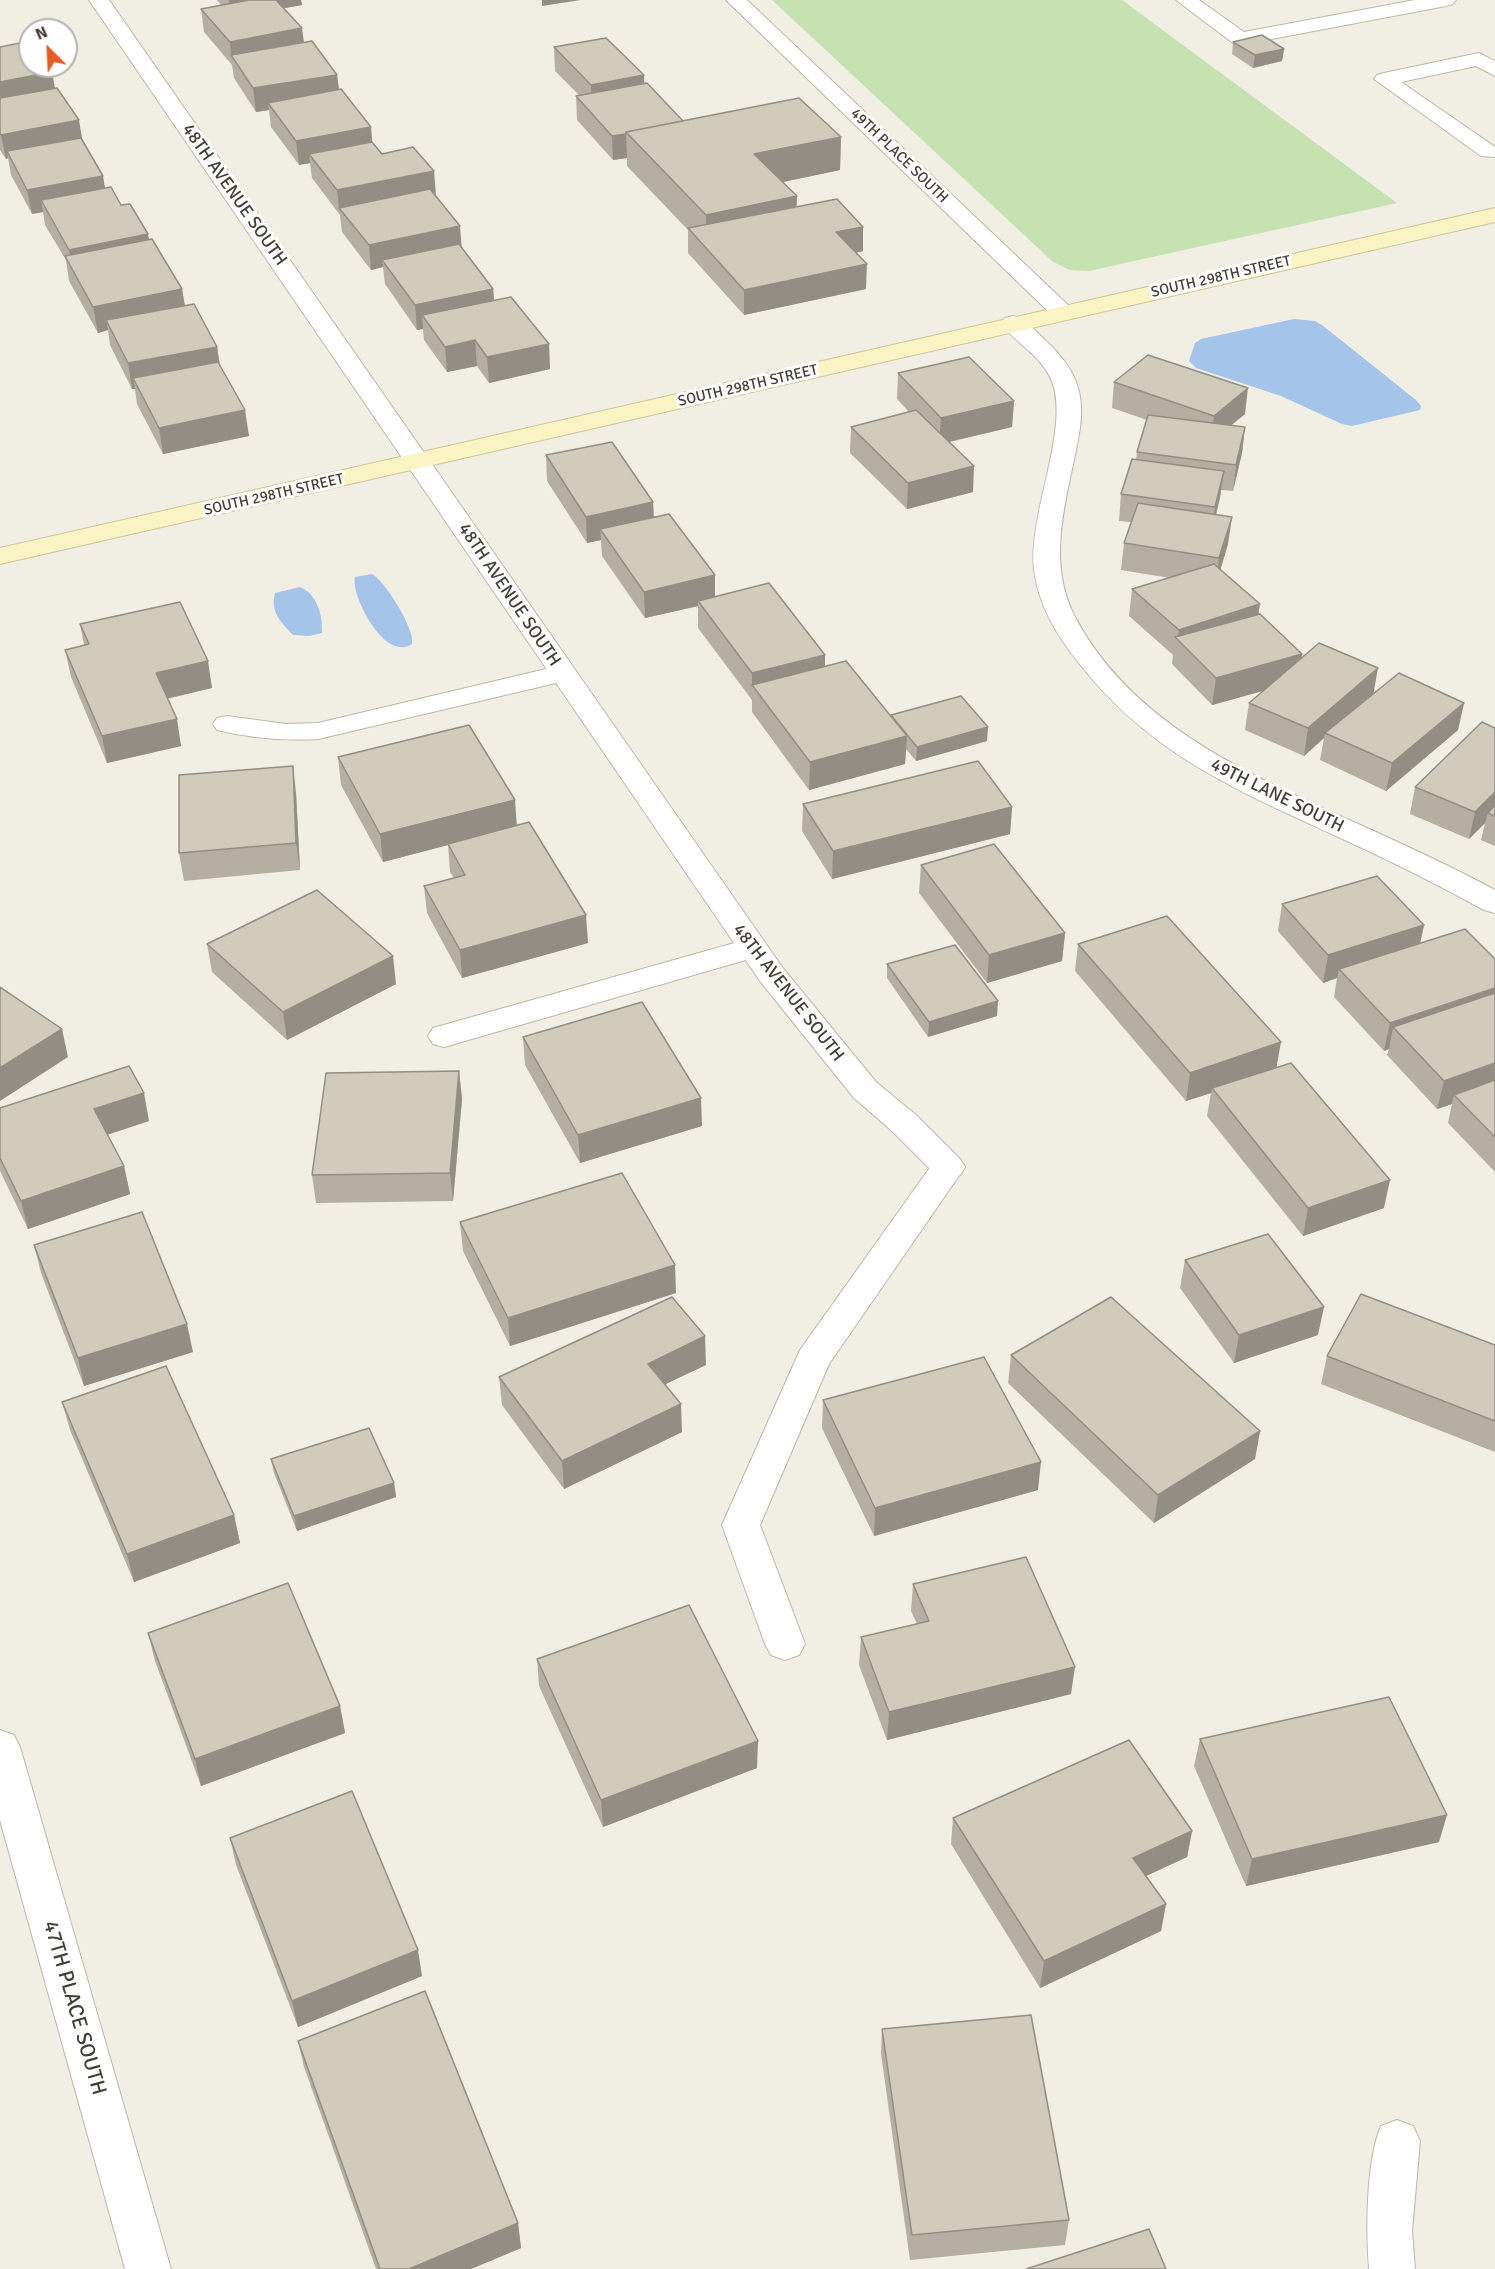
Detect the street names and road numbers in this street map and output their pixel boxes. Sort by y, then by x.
street label: 49TH PLACE SOUTH [846,105,952,207]
street label: 48TH AVENUE SOUTH [177,120,291,270]
street label: SOUTH 298TH STREET [1149,252,1293,302]
street label: SOUTH 298TH STREET [676,361,820,411]
street label: SOUTH 298TH STREET [202,470,346,520]
street label: 48TH AVENUE SOUTH [453,519,565,671]
street label: 49TH LANE SOUTH [1207,754,1347,838]
street label: 48TH AVENUE SOUTH [728,920,848,1066]
street label: 47TH PLACE SOUTH [37,1918,111,2098]

